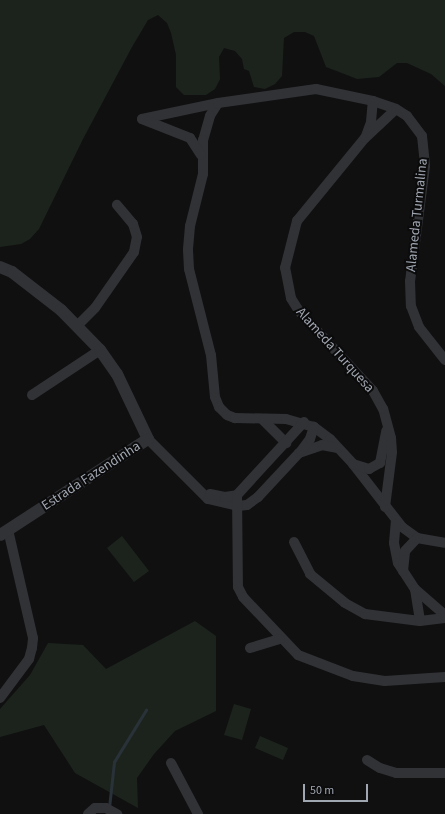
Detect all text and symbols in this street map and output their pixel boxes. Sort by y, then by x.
street label: Alameda Turmalina [403,157,431,273]
street label: Alameda Turquesa [292,304,378,396]
street label: Estrada Fazendinha [38,438,144,514]
scale bar [305,776,370,802]
text: 50 m [310,782,334,799]

